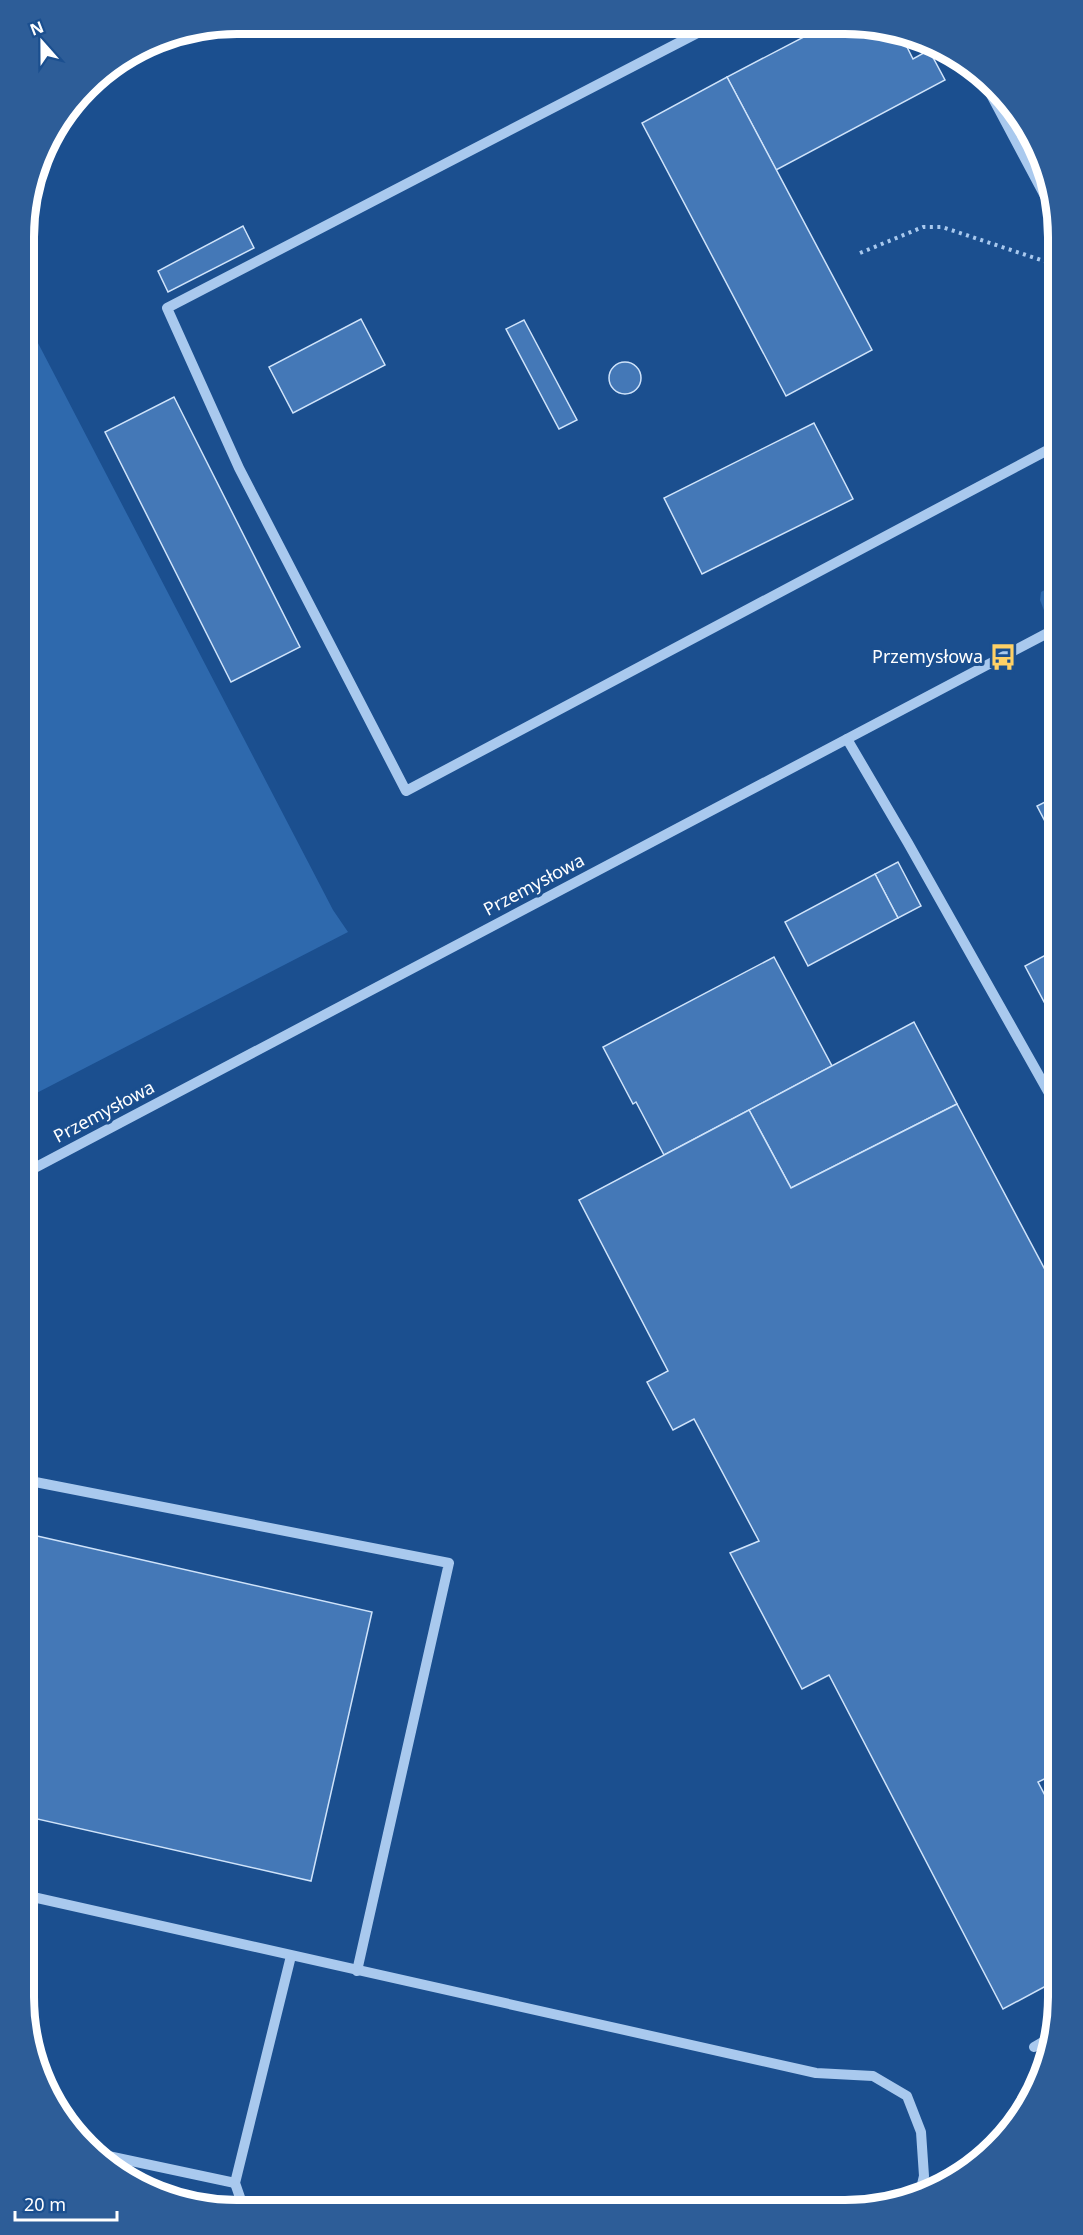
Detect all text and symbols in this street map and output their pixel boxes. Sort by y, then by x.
north arrow [12,12,72,72]
text: N [27,15,47,41]
bus stop icon: Przemysłowa [988,642,1018,672]
place label: Przemysłowa [872,644,983,668]
street label: Przemysłowa [479,847,588,921]
street label: Przemysłowa [49,1074,158,1148]
scale bar [15,2184,117,2222]
text: 20 m [24,2192,66,2216]

